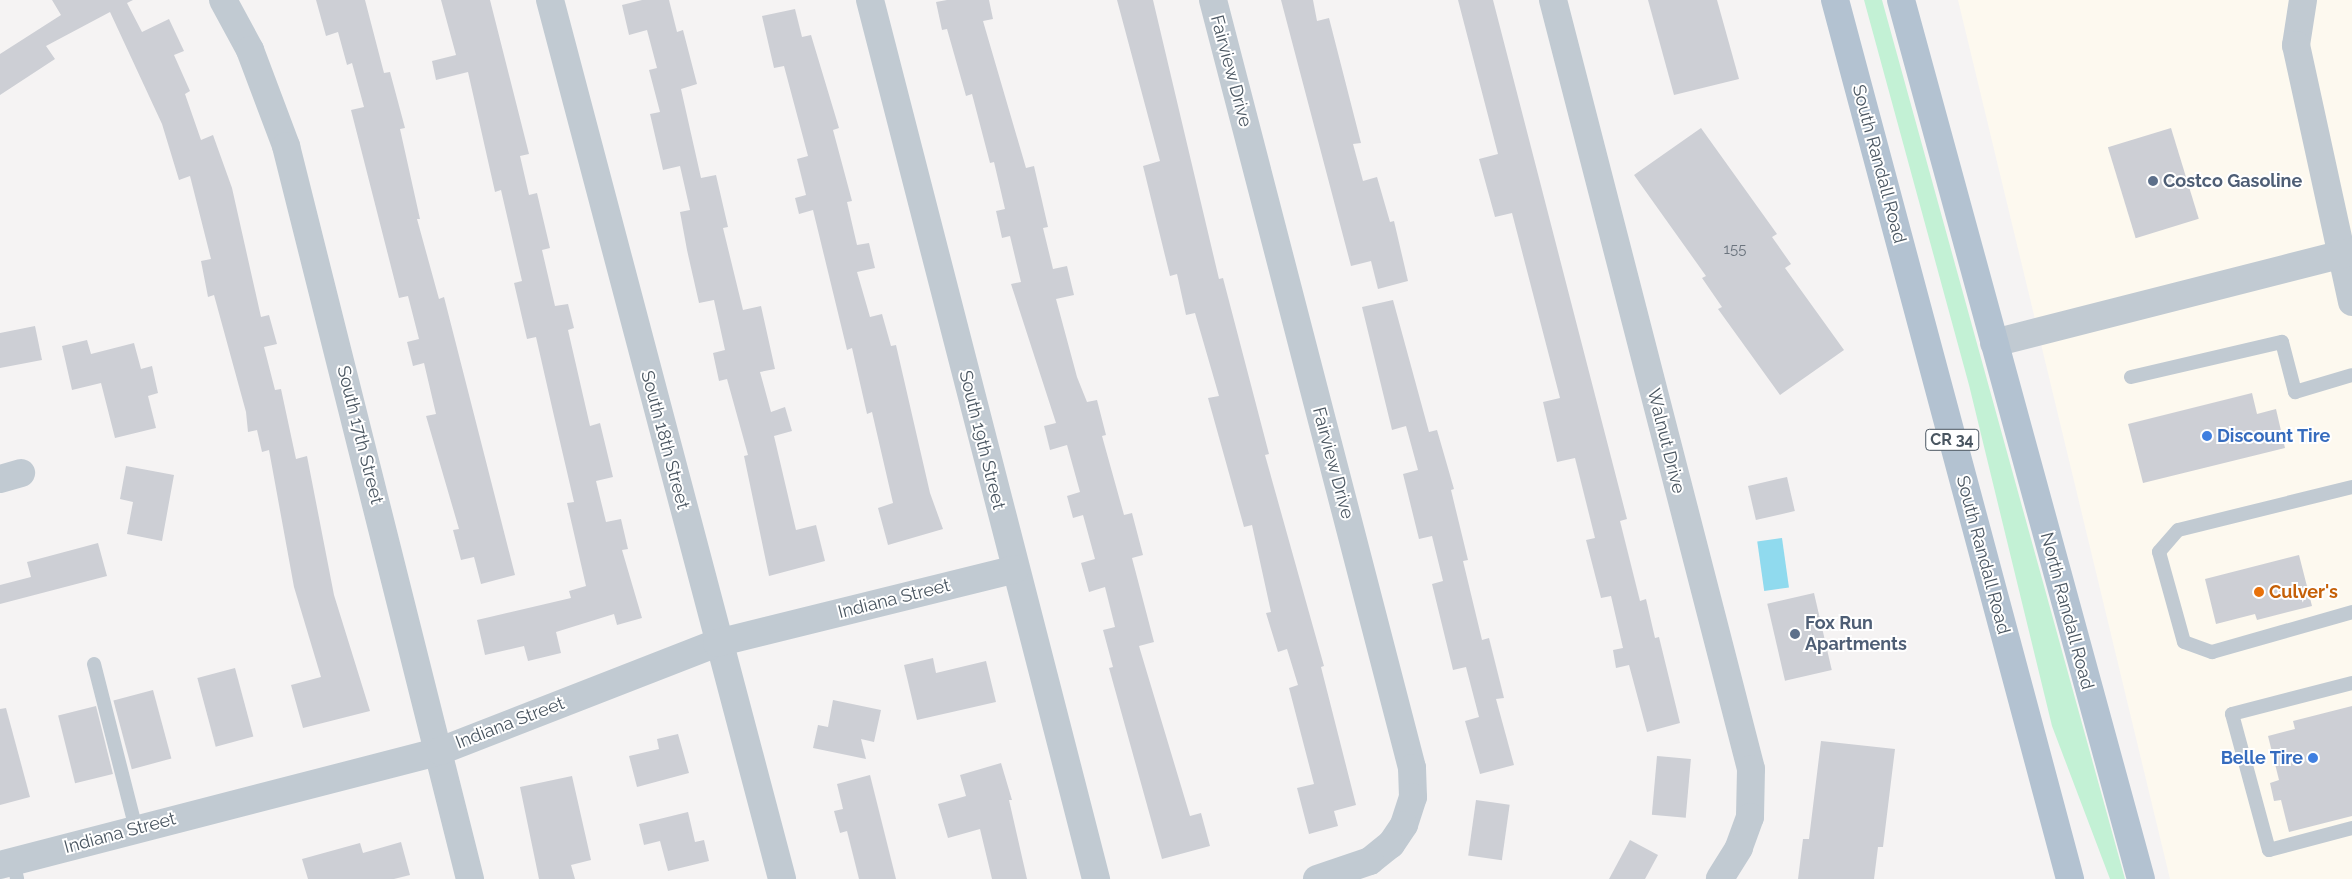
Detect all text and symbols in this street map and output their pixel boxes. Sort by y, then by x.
street label: Fairview Drive [1206,12,1256,130]
street label: South Randall Road [1847,82,1911,246]
place label: Costco Gasoline [2163,170,2302,192]
marker: Costco Gasoline [2147,175,2159,187]
house number: 155 [1724,241,1746,259]
street label: South 17th Street [332,364,388,506]
street label: South 18th Street [636,368,694,512]
street label: South 19th Street [954,368,1010,512]
street label: Walnut Drive [1643,386,1689,496]
street label: Fairview Drive [1308,404,1358,522]
place label: Discount Tire [2217,425,2331,447]
road number: CR 34 [1924,426,1980,454]
marker: Discount Tire [2201,430,2213,442]
street label: South Randall Road [1951,473,2015,637]
street label: North Randall Road [2036,530,2098,692]
street label: Indiana Street [836,575,952,623]
place label: Culver's [2269,581,2338,603]
marker: Culver's [2253,586,2265,598]
place label: Fox Run Apartments [1805,613,1907,656]
marker: Fox Run Apartments [1789,628,1801,640]
street label: Indiana Street [453,692,567,754]
place label: Belle Tire [2220,747,2303,769]
marker: Belle Tire [2307,752,2319,764]
street label: Indiana Street [62,808,178,858]

